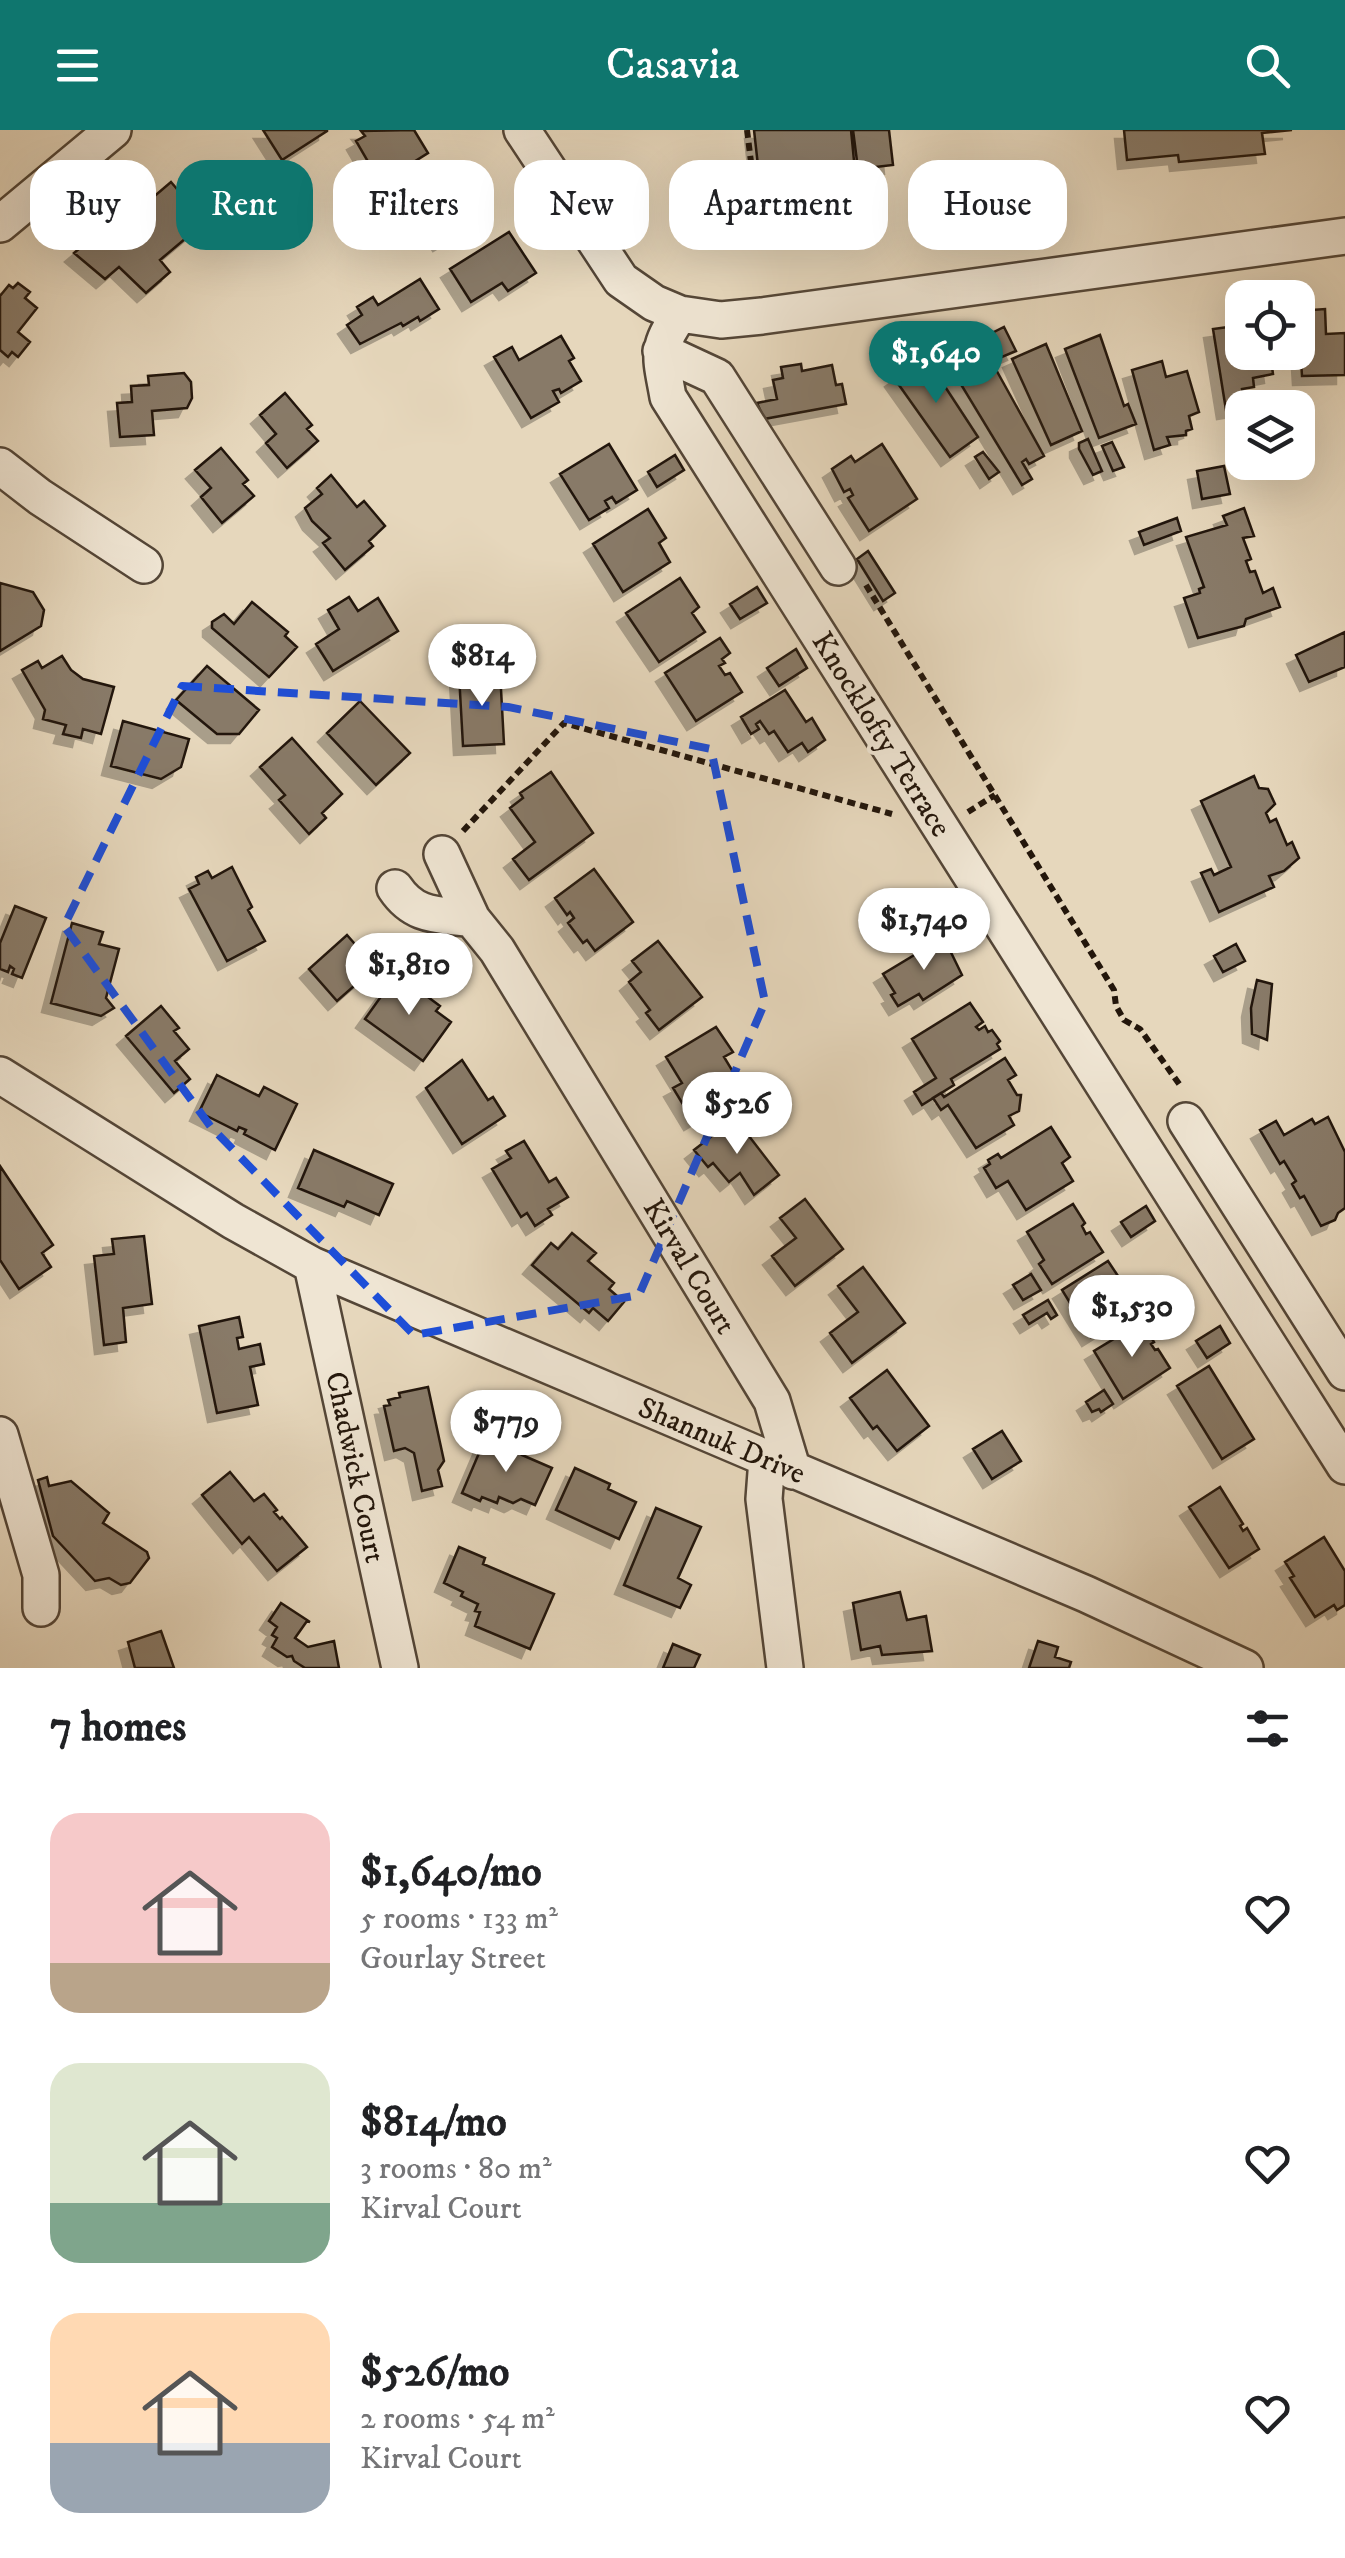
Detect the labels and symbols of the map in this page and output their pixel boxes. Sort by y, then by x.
pin: $1,640 [855,321,1017,406]
pin: $814 [423,624,541,709]
street label: Knocklofty Terrace [803,625,959,844]
pin: $1,740 [843,888,1005,973]
pin: $1,810 [328,933,490,1018]
pin: $526 [678,1072,796,1157]
street label: Kirval Court [634,1192,744,1341]
pin: $1,530 [1051,1275,1213,1360]
street label: Chadwick Court [316,1368,393,1566]
pin: $779 [447,1390,565,1475]
street label: Shannuk Drive [632,1390,811,1493]

